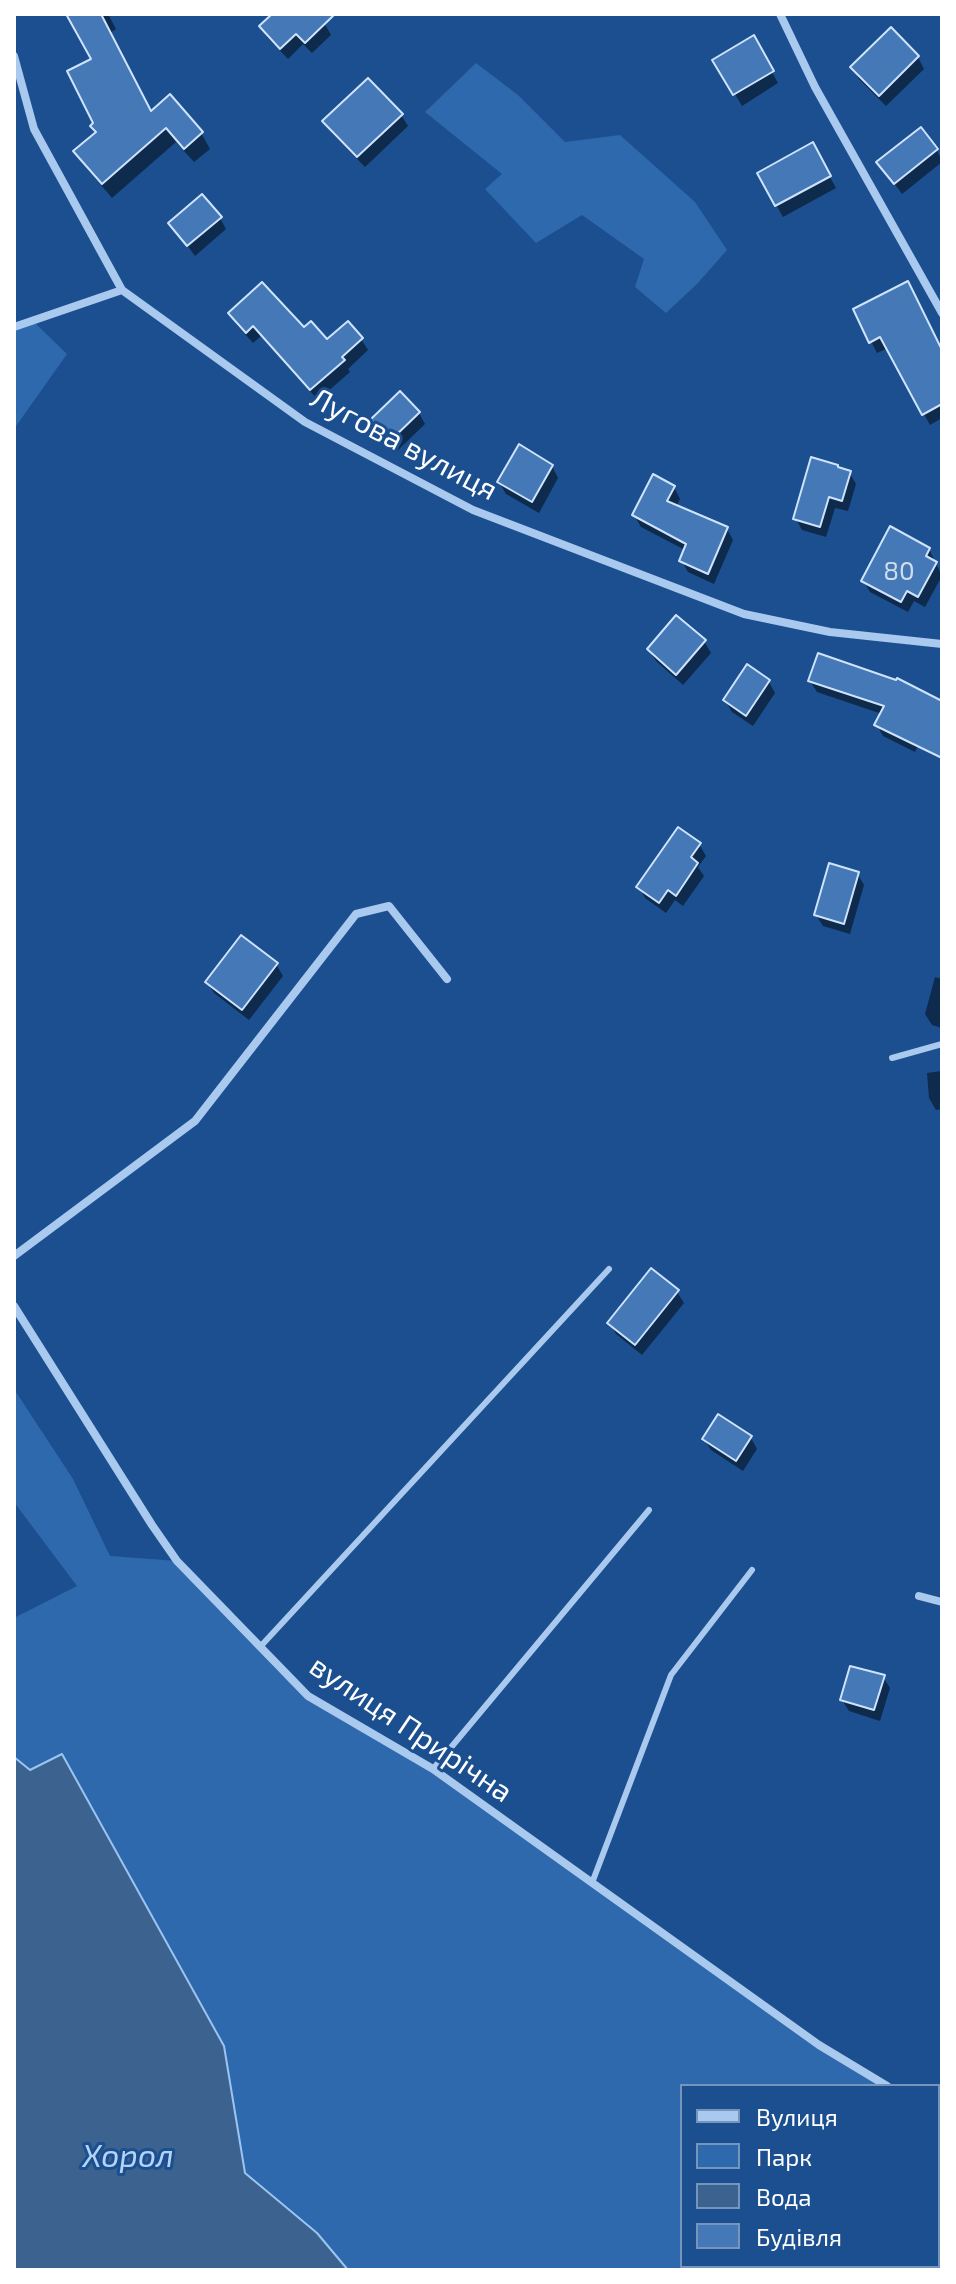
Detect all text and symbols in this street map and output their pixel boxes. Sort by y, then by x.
street label: Лугова вулиця [305,380,503,508]
house number: 80 [883,555,915,587]
street label: вулиця Прирічна [303,1648,519,1810]
legend [680,2084,940,2268]
text: Вулиця [756,2102,838,2131]
water label: Хорол [82,2137,174,2175]
text: Парк [756,2142,812,2171]
text: Вода [756,2182,812,2211]
text: Будівля [756,2222,842,2251]

